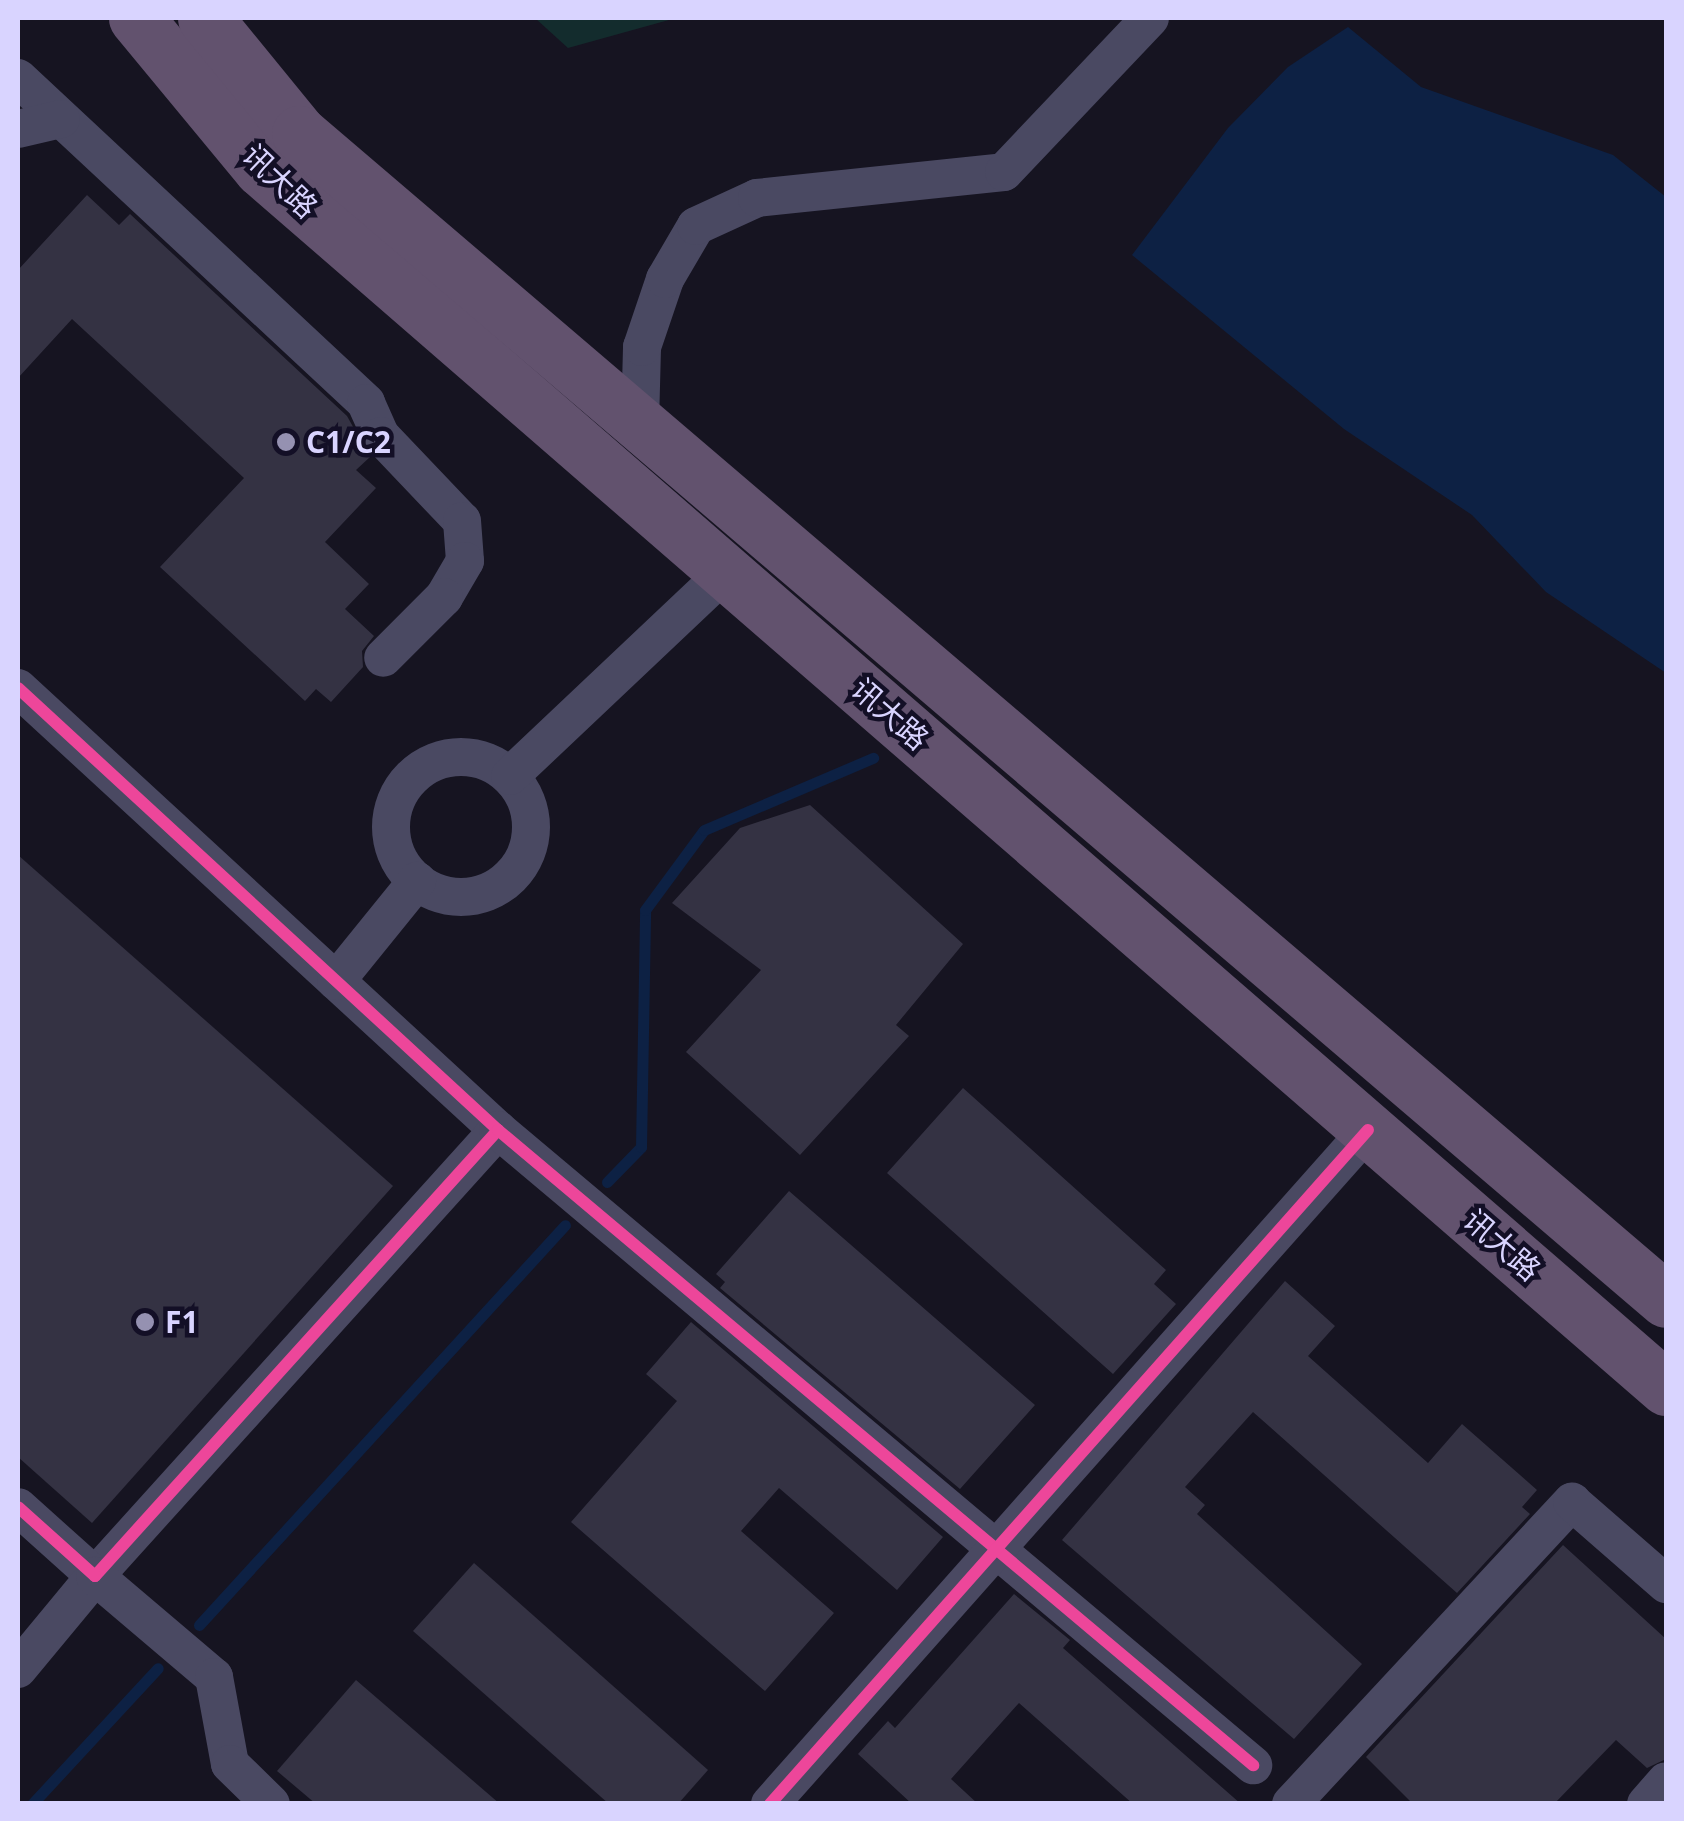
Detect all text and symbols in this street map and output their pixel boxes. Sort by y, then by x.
street label: 讯大路 [235,137,325,225]
place label: C1/C2 [306,424,391,460]
marker: C1/C2 [275,431,297,453]
street label: 讯大路 [844,671,936,757]
street label: 讯大路 [1456,1202,1548,1288]
place label: F1 [165,1304,199,1340]
marker: F1 [134,1311,156,1333]

